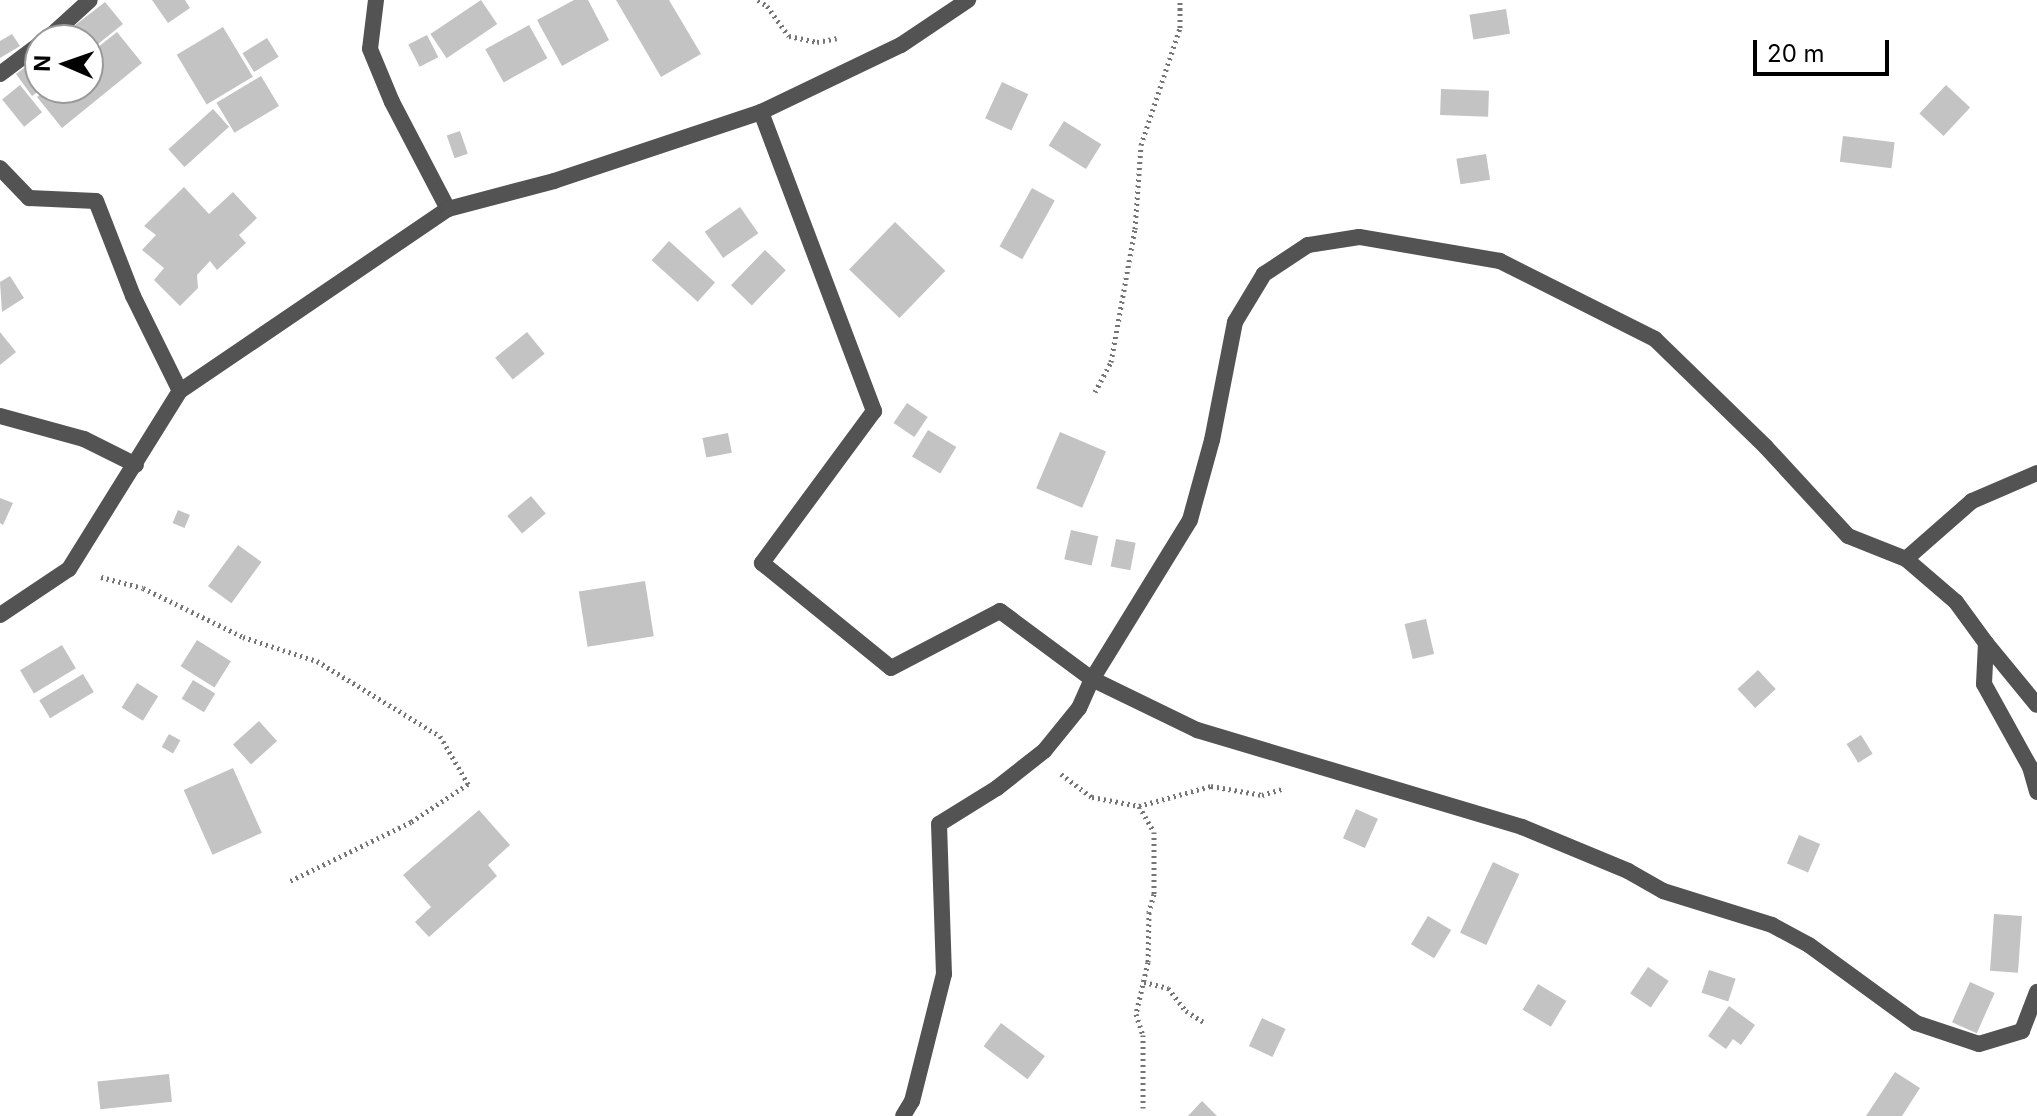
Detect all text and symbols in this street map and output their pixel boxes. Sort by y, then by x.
north arrow [24,24,104,104]
scale bar [1757,24,1893,74]
text: 20 m [1767,39,1825,68]
text: N [29,54,55,72]

